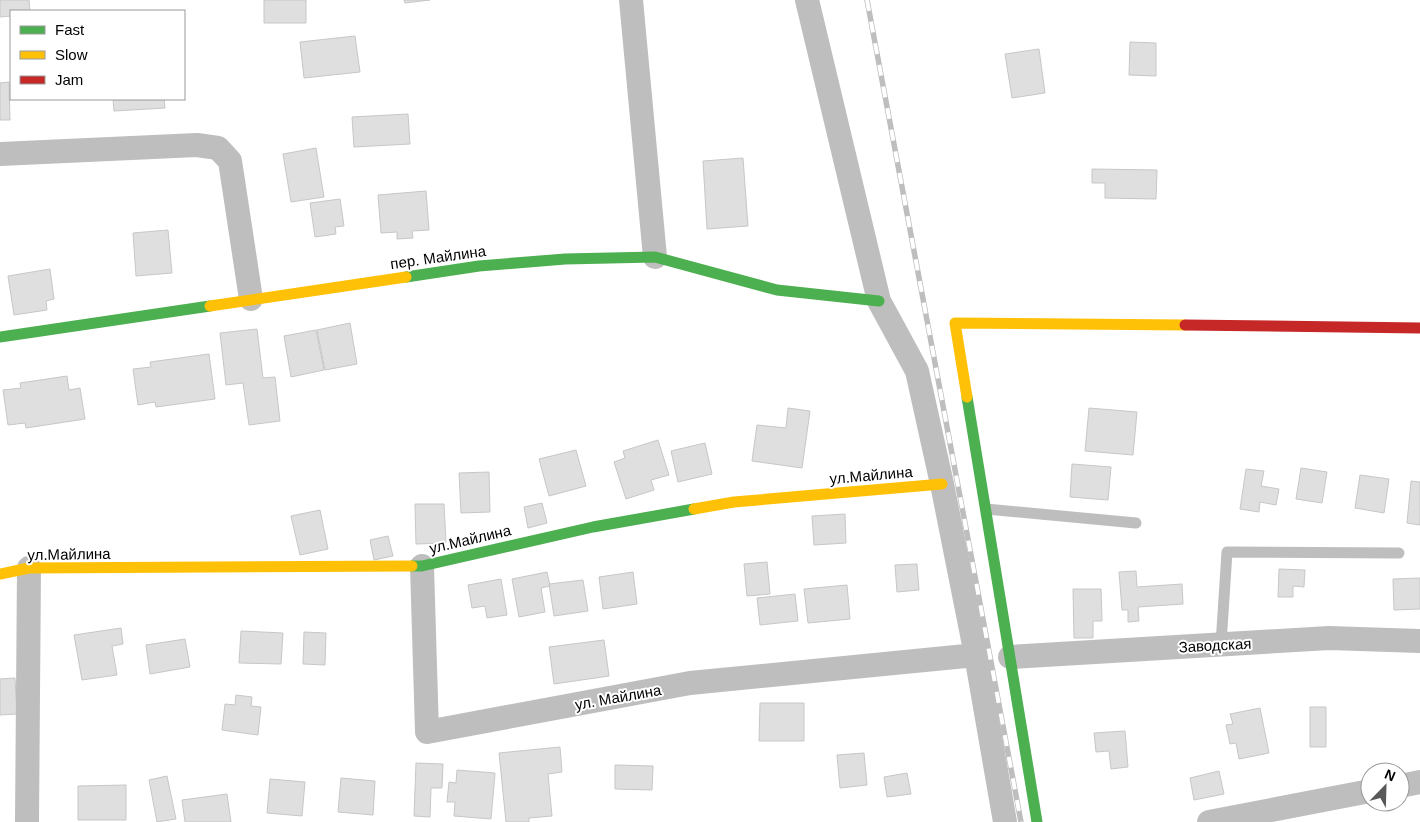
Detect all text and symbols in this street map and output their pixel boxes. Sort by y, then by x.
legend [10,10,185,100]
text: Fast [55,21,85,38]
text: Slow [55,46,88,63]
text: Jam [55,71,83,88]
street label: пер. Майлина [389,242,488,272]
street label: ул.Майлина [829,463,914,487]
street label: ул.Майлина [428,521,513,557]
street label: ул.Майлина [27,545,111,563]
street label: Заводская [1178,635,1252,655]
street label: ул. Майлина [573,681,663,713]
north arrow [1360,762,1410,812]
text: N [1382,766,1398,784]

